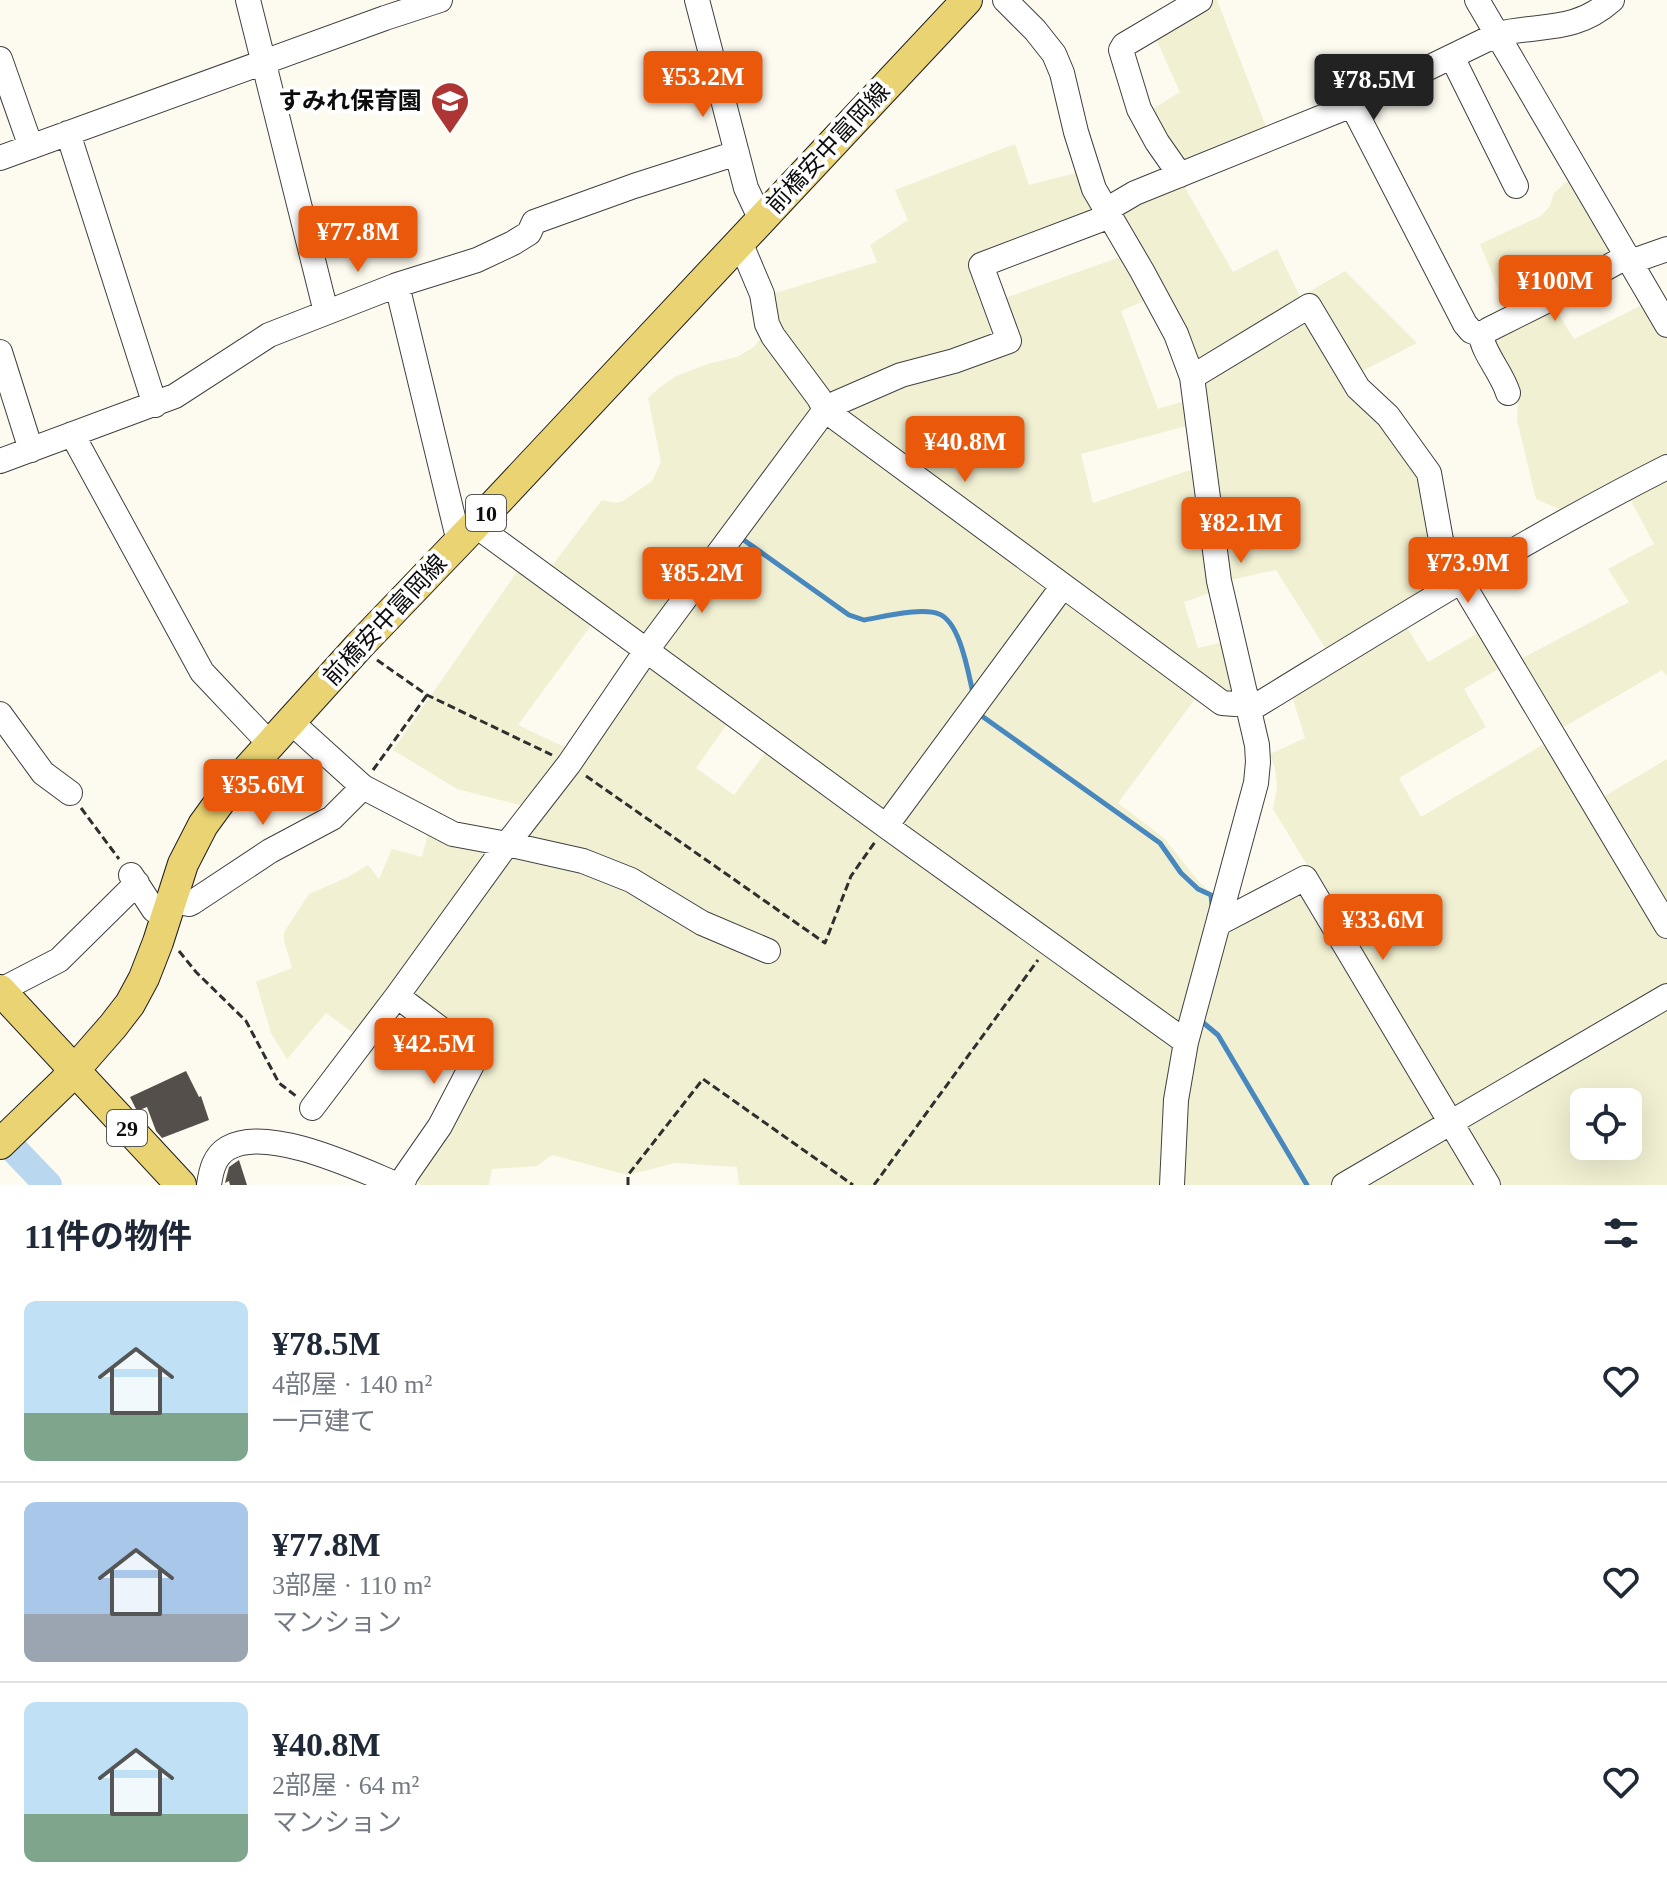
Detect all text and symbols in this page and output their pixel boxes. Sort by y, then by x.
pin: ¥53.2M [638,51,768,119]
pin: ¥78.5M [1309,54,1439,122]
text: ¥53.2M [661,62,745,91]
text: ¥78.5M [1332,65,1416,94]
street label: 前橋安中富岡線 [761,78,895,218]
school or university icon: すみれ保育園 [429,80,471,135]
place label: すみれ保育園 [278,88,422,114]
pin: ¥77.8M [293,206,423,274]
text: ¥77.8M [316,217,400,246]
pin: ¥100M [1499,255,1611,323]
text: ¥100M [1517,266,1593,295]
pin: ¥40.8M [900,416,1030,484]
text: ¥40.8M [923,427,1007,456]
road number: 10 [466,495,506,531]
pin: ¥82.1M [1176,497,1306,565]
text: ¥82.1M [1199,508,1283,537]
pin: ¥73.9M [1403,537,1533,605]
pin: ¥85.2M [637,547,767,615]
text: ¥73.9M [1426,548,1510,577]
street label: 前橋安中富岡線 [318,550,452,690]
text: ¥85.2M [660,558,744,587]
pin: ¥35.6M [198,759,328,827]
text: ¥35.6M [221,770,305,799]
pin: ¥33.6M [1318,894,1448,962]
text: ¥33.6M [1341,905,1425,934]
pin: ¥42.5M [369,1018,499,1086]
text: ¥42.5M [392,1029,476,1058]
map controls [1570,1088,1642,1160]
button: locate [1570,1088,1642,1160]
road number: 29 [107,1110,147,1146]
icon: filters [1599,1211,1643,1255]
text: 11件の物件 [24,1218,192,1255]
text: ¥78.5M [272,1325,381,1362]
icon: home [88,1333,184,1429]
icon: heart [1599,1359,1643,1403]
text: 4部屋 · 140 m² [272,1370,432,1399]
text: 一戸建て [272,1407,376,1436]
text: ¥77.8M [272,1526,381,1563]
icon: home [88,1534,184,1630]
icon: heart [1599,1560,1643,1604]
text: 3部屋 · 110 m² [272,1571,431,1600]
text: マンション [272,1608,402,1637]
text: ¥40.8M [272,1726,381,1763]
icon: home [88,1734,184,1830]
icon: heart [1599,1760,1643,1804]
text: 2部屋 · 64 m² [272,1771,419,1800]
text: マンション [272,1808,402,1837]

